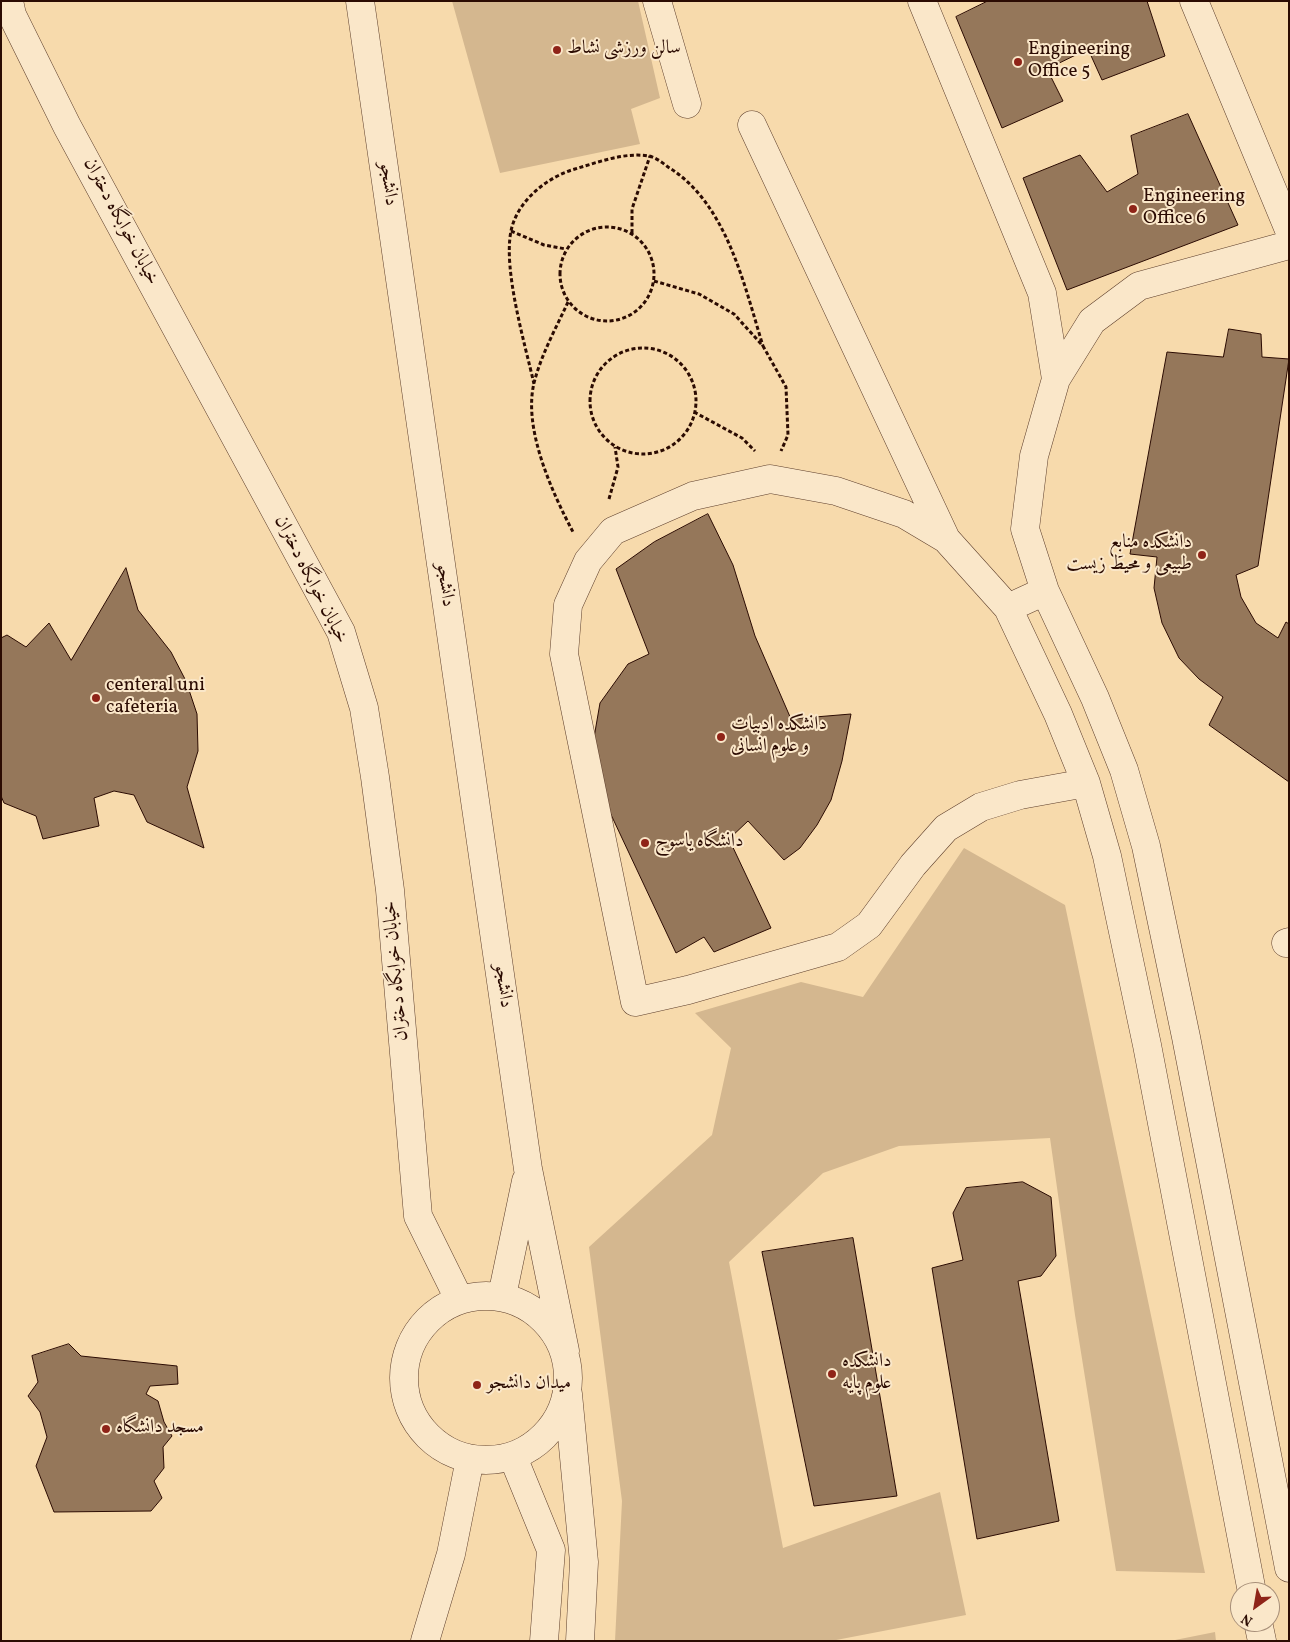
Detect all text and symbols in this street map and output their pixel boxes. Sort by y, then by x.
place label: سالن ورزشی نشاط [567,39,681,61]
place label: Engineering Office 5 [1028,40,1130,84]
marker: سالن ورزشی نشاط [551,44,563,56]
marker: Engineering Office 5 [1012,56,1024,68]
street label: خیابان خوابگاه دختران [77,155,163,289]
street label: دانشجو [373,160,401,208]
place label: Engineering Office 6 [1143,187,1245,231]
marker: Engineering Office 6 [1127,203,1139,215]
street label: خیابان خوابگاه دختران [268,512,352,648]
place label: دانشکده منابع طبیعی و محیط زیست [1066,533,1192,577]
marker: دانشکده منابع طبیعی و محیط زیست [1196,549,1208,561]
street label: دانشجو [430,561,458,609]
place label: centeral uni cafeteria [106,676,205,720]
marker: centeral uni cafeteria [90,692,102,704]
place label: دانشکده ادبیات و علوم انسانی [731,715,827,759]
marker: دانشکده ادبیات و علوم انسانی [715,731,727,743]
place label: دانشگاه یاسوج [655,832,743,854]
marker: دانشگاه یاسوج [639,837,651,849]
street label: خیابان خوابگاه دختران [380,900,414,1042]
street label: دانشجو [488,962,516,1010]
place label: دانشکده علوم پایه [842,1352,892,1396]
marker: دانشکده علوم پایه [826,1368,838,1380]
place label: میدان دانشجو [487,1374,571,1396]
marker: میدان دانشجو [471,1379,483,1391]
place label: مسجد دانشگاه [116,1418,204,1440]
marker: مسجد دانشگاه [100,1423,112,1435]
north arrow [1230,1582,1280,1632]
text: N [1238,1609,1257,1630]

